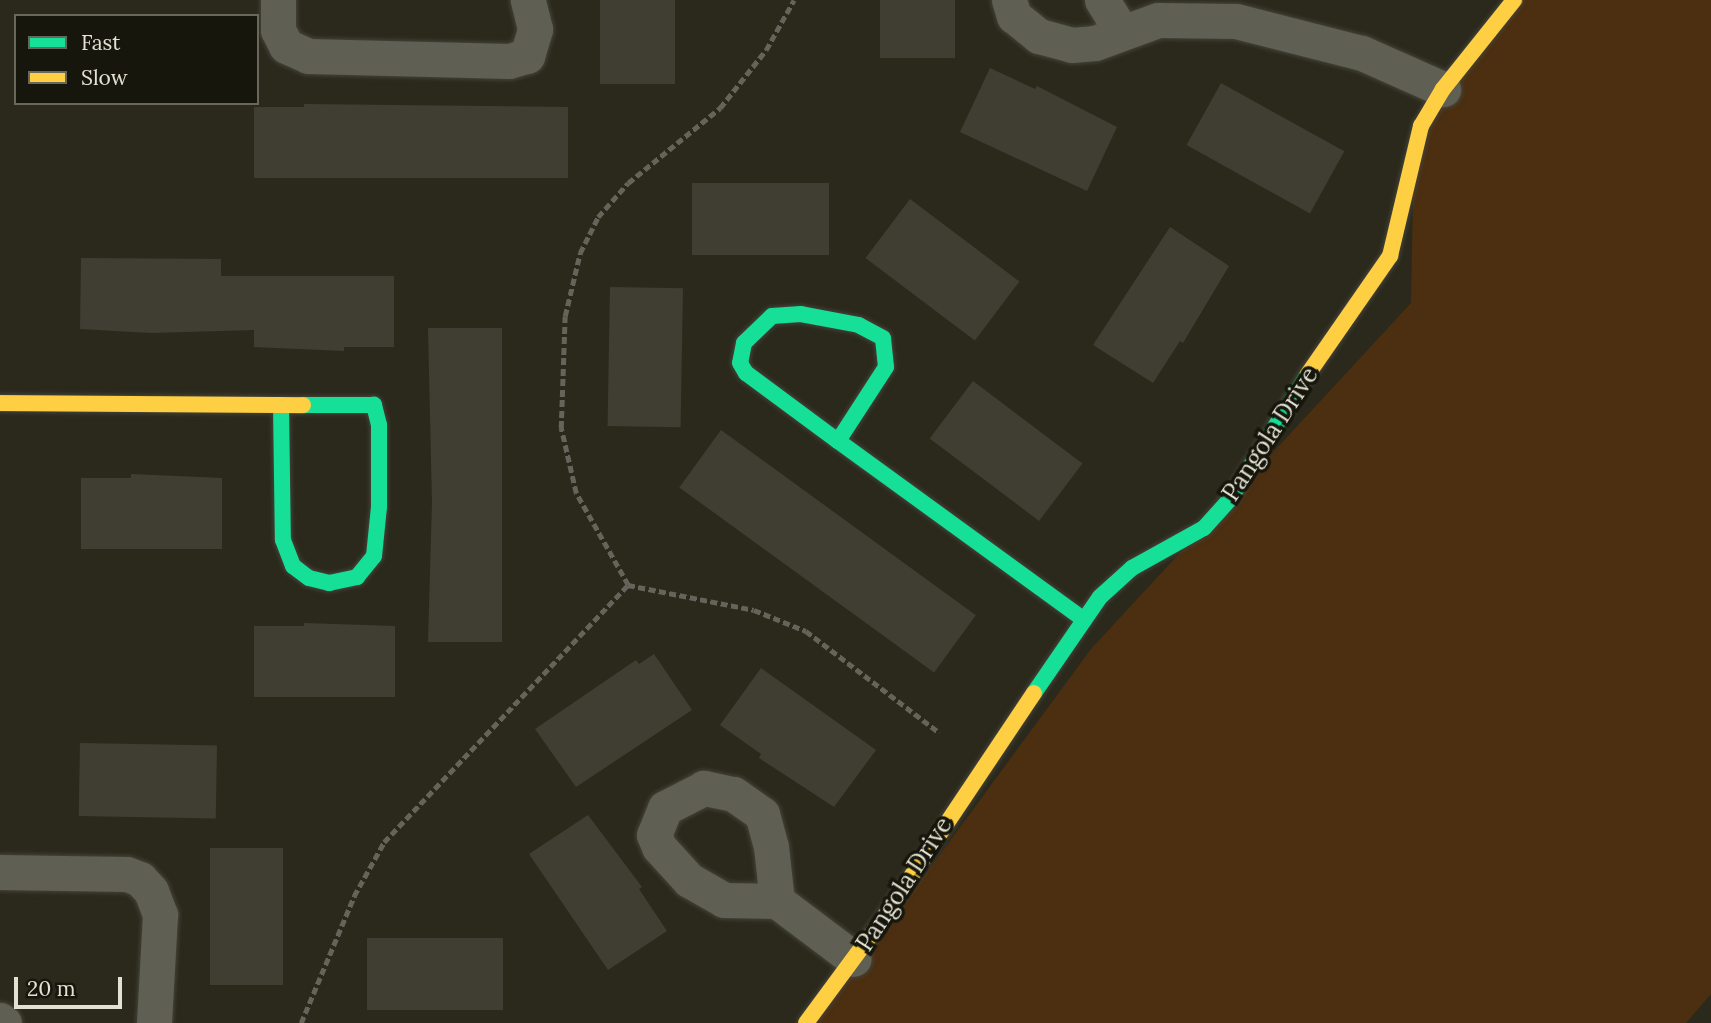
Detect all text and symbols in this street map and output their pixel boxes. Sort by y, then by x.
legend [14,14,259,105]
text: Fast [81,29,120,56]
text: Slow [81,64,128,91]
street label: Pangola Drive [1216,362,1324,506]
street label: Pangola Drive [850,812,958,956]
scale bar [18,964,126,1008]
text: 20 m [27,975,76,1002]

